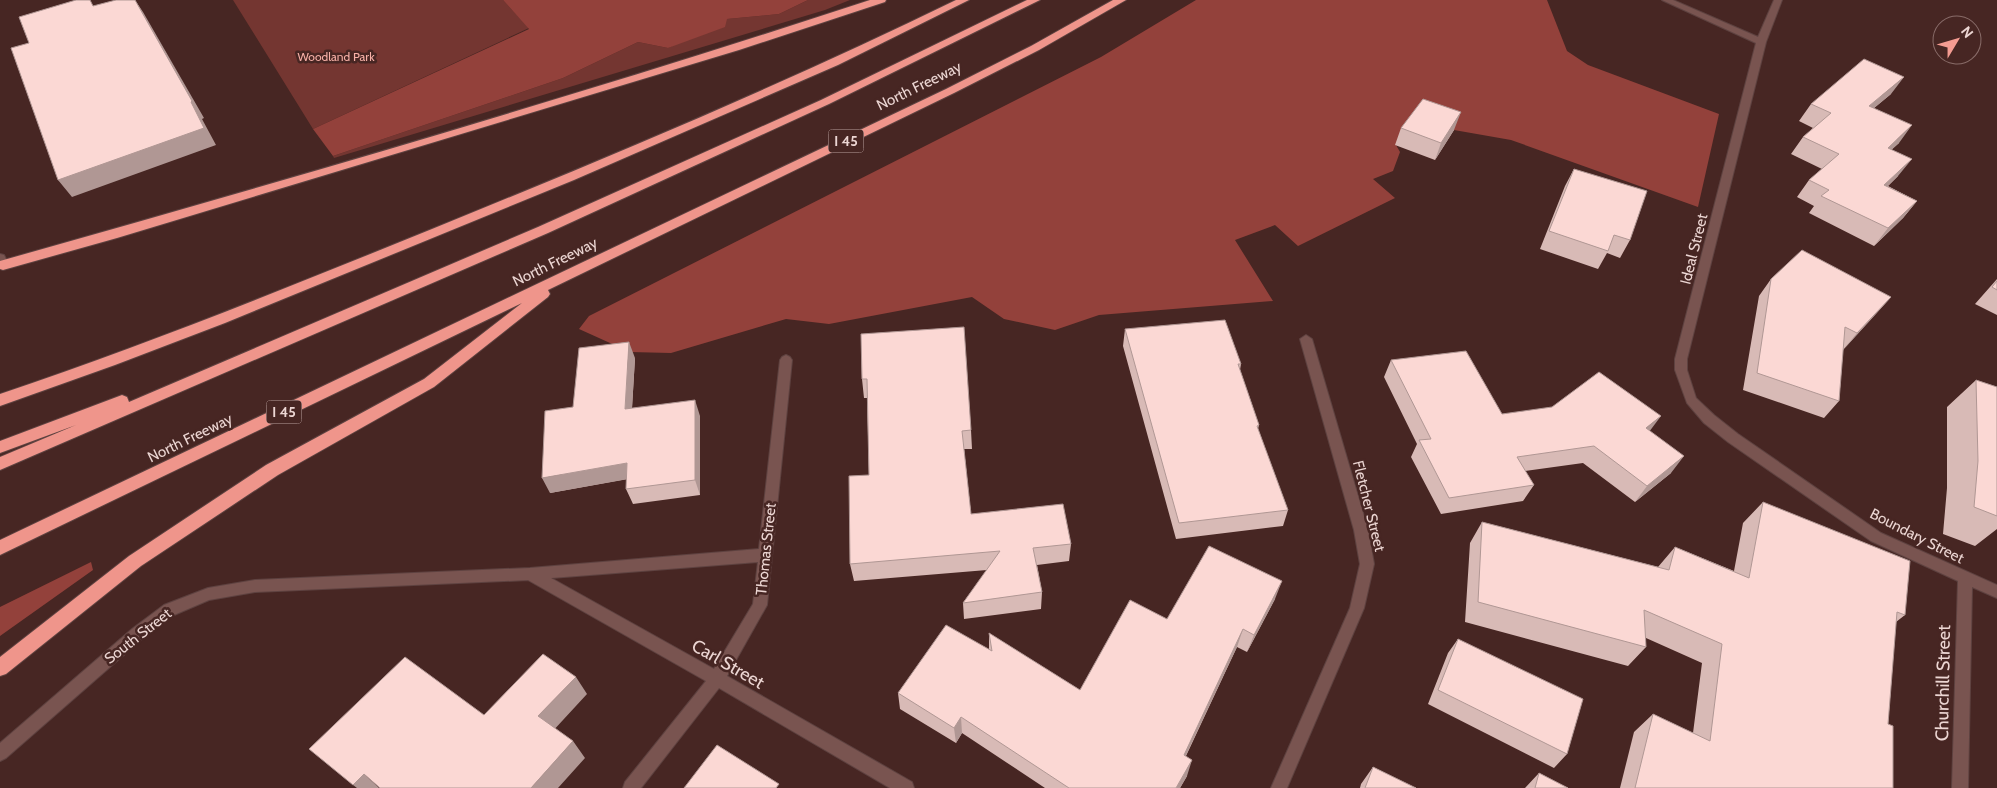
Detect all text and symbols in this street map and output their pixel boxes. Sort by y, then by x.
north arrow [1932,15,1982,65]
text: N [1957,23,1977,41]
park label: Woodland Park [297,49,375,64]
street label: North Freeway [874,58,965,114]
road number: I 45 [828,130,864,152]
street label: Ideal Street [1677,212,1711,286]
street label: North Freeway [510,234,601,290]
road number: I 45 [266,401,302,424]
street label: North Freeway [145,410,236,466]
street label: Fletcher Street [1349,459,1389,553]
street label: Thomas Street [752,502,780,596]
street label: Boundary Street [1867,505,1967,567]
street label: South Street [101,604,175,668]
street label: Churchill Street [1931,625,1955,741]
street label: Carl Street [688,634,768,694]

